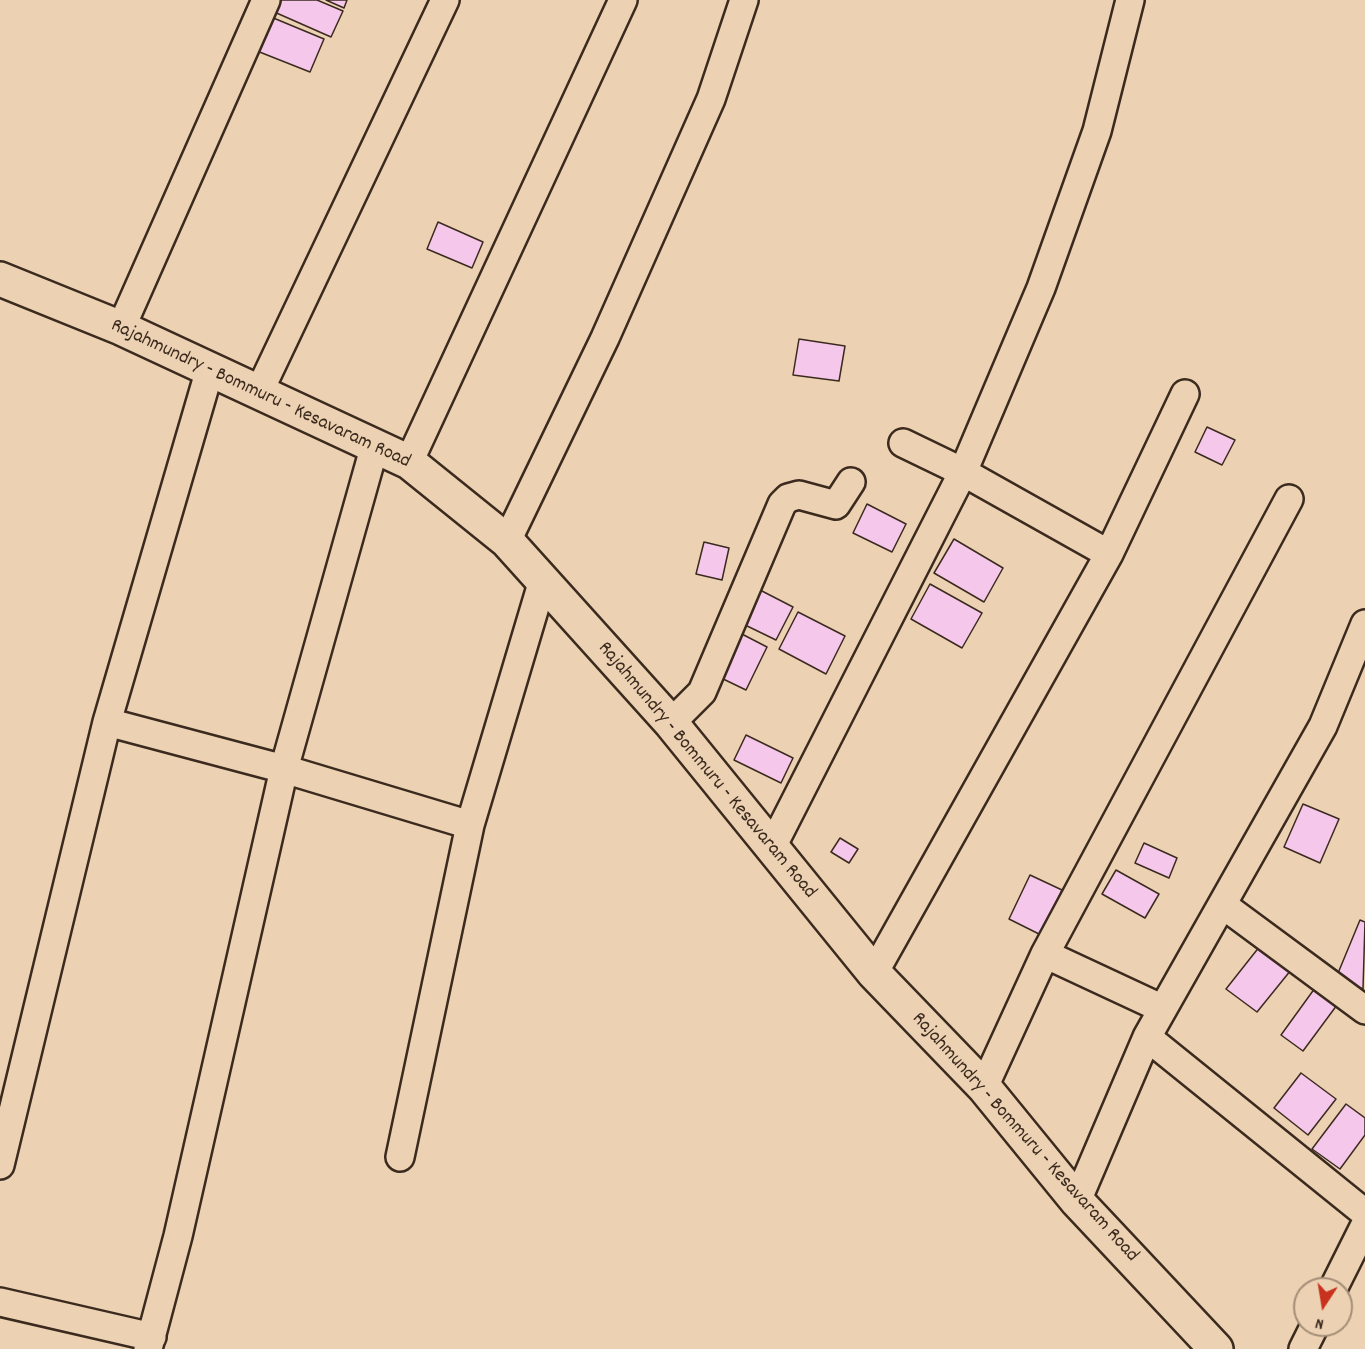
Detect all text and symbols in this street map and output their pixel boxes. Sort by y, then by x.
street label: Rajahmundry - Bommuru - Kesavaram Road [106,315,414,475]
street label: Rajahmundry - Bommuru - Kesavaram Road [591,638,821,904]
street label: Rajahmundry - Bommuru - Kesavaram Road [905,1008,1143,1268]
north arrow [1293,1277,1353,1337]
text: N [1313,1311,1326,1335]

